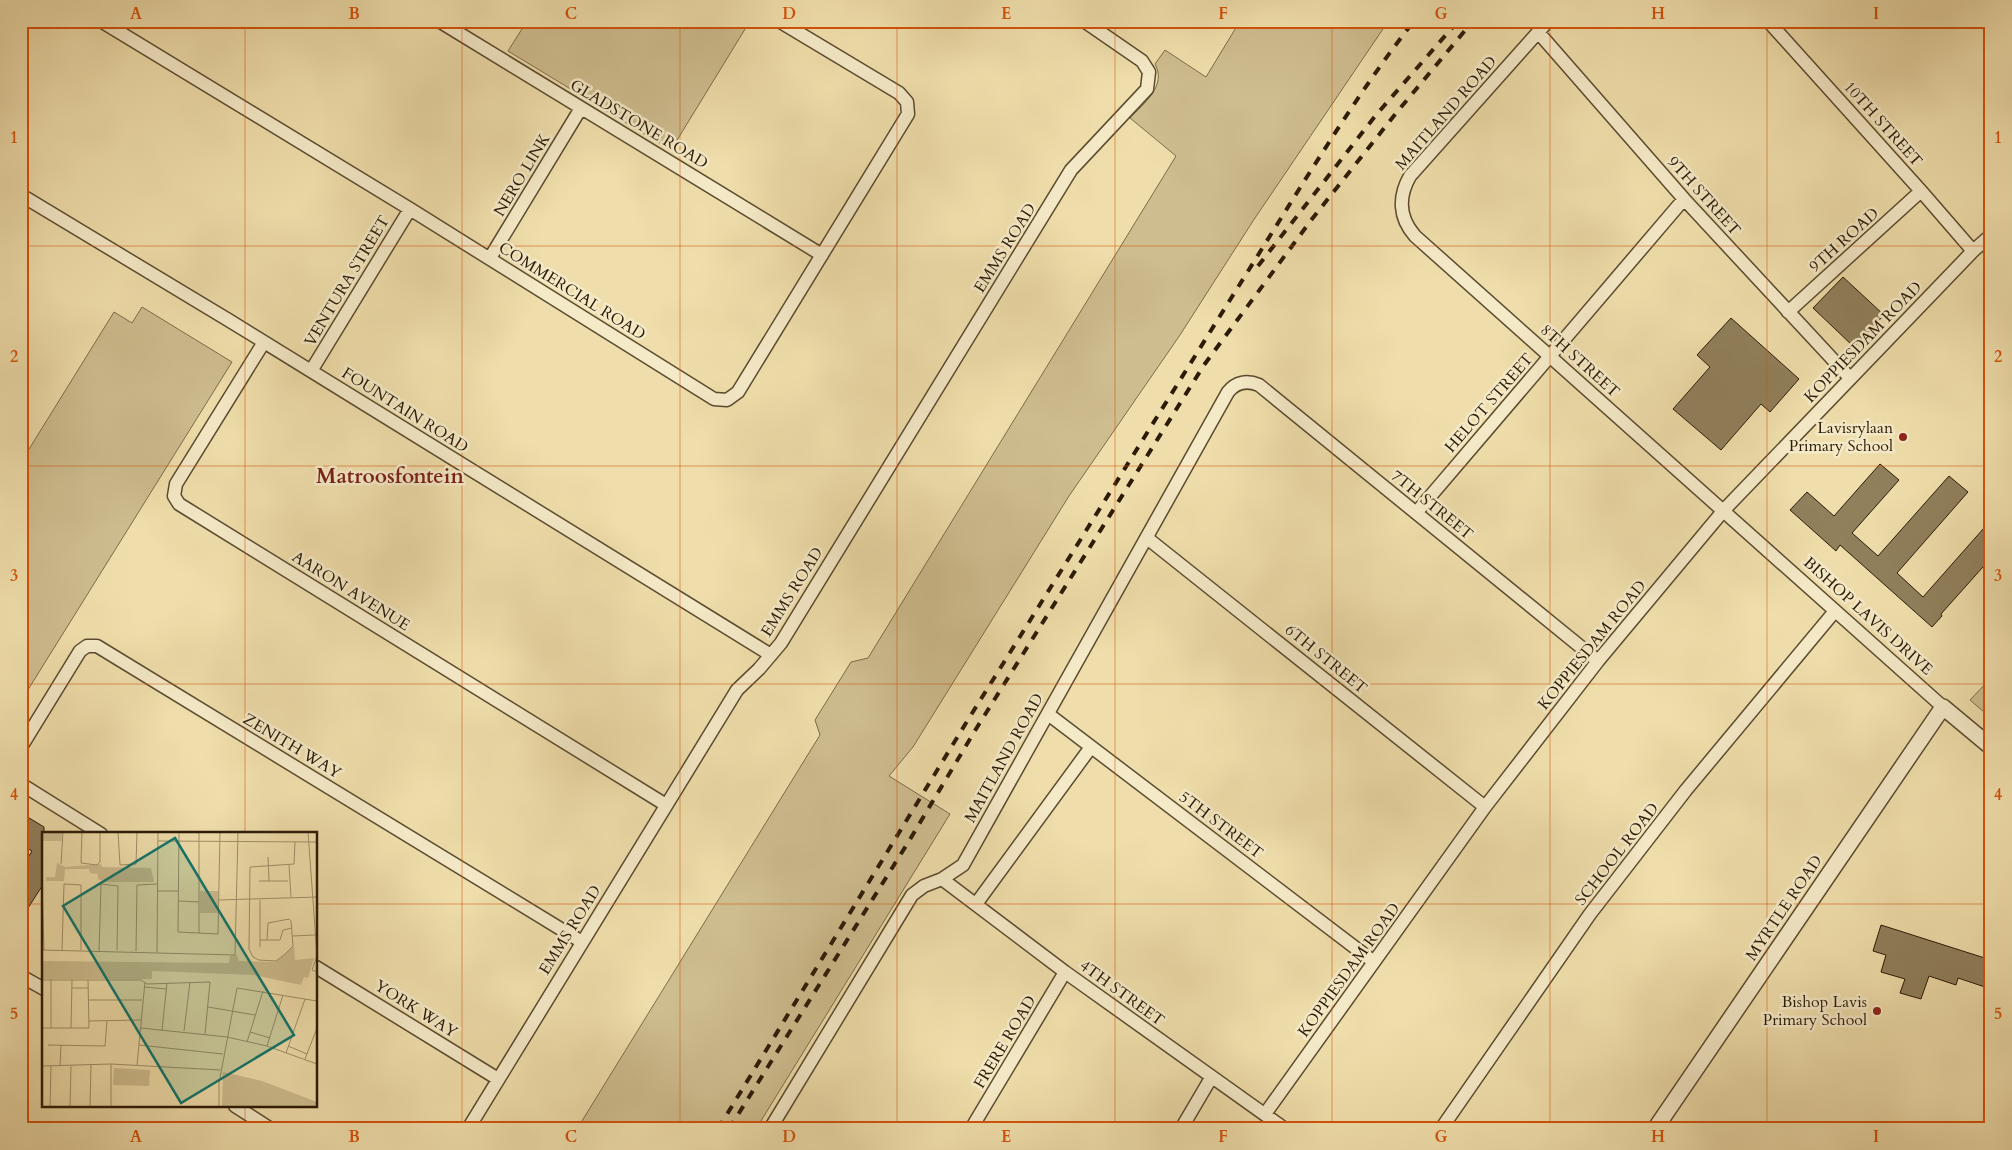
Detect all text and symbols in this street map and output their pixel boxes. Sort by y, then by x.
text: A [130,3,142,25]
text: B [348,3,360,25]
text: C [565,3,577,25]
text: D [782,3,796,25]
text: E [1001,3,1011,25]
text: F [1218,3,1228,25]
text: G [1434,3,1448,25]
text: H [1651,3,1665,25]
text: I [1873,3,1879,25]
street label: MAITLAND ROAD [1390,51,1502,175]
street label: GLADSTONE ROAD [566,74,712,174]
street label: 10TH STREET [1839,76,1928,172]
text: 1 [10,127,18,149]
text: 1 [1994,127,2002,149]
street label: NERO LINK [489,129,556,221]
street label: 9TH STREET [1662,152,1746,241]
street label: EMMS ROAD [969,199,1041,297]
street label: 9TH ROAD [1804,203,1884,277]
street label: VENTURA STREET [299,211,395,351]
street label: COMMERCIAL ROAD [494,237,650,345]
street label: KOPPIESDAM ROAD [1799,276,1927,408]
street label: 8TH STREET [1536,319,1625,403]
text: 2 [10,346,18,368]
text: 2 [1994,346,2002,368]
street label: HELOT STREET [1440,348,1539,457]
street label: FOUNTAIN ROAD [337,362,473,458]
place label: Lavisrylaan Primary School [1789,417,1893,457]
marker: Lavisrylaan Primary School [1897,431,1909,443]
district label: Matroosfontein [316,462,464,491]
street label: 7TH STREET [1386,465,1478,545]
street label: EMMS ROAD [756,543,828,641]
street label: AARON AVENUE [288,546,414,636]
street label: BISHOP LAVIS DRIVE [1799,552,1938,680]
text: 3 [10,565,18,587]
text: 3 [1994,565,2002,587]
street label: KOPPIESDAM ROAD [1533,575,1651,715]
street label: 6TH STREET [1280,619,1372,699]
street label: MAITLAND ROAD [959,689,1049,827]
street label: ZENITH WAY [239,708,345,784]
text: 4 [10,784,18,806]
text: 4 [1994,784,2002,806]
street label: 5TH STREET [1174,786,1268,864]
street label: SCHOOL ROAD [1570,798,1664,910]
inset map [42,832,318,1108]
street label: MYRTLE ROAD [1740,851,1828,965]
street label: EMMS ROAD [534,881,606,979]
street label: KOPPIESDAM ROAD [1293,898,1405,1042]
street label: 4TH STREET [1075,955,1169,1031]
street label: YORK WAY [370,975,462,1043]
street label: FRERE ROAD [969,991,1041,1093]
place label: Bishop Lavis Primary School [1763,991,1867,1031]
text: 5 [10,1003,18,1025]
text: 5 [1994,1003,2002,1025]
marker: Bishop Lavis Primary School [1871,1005,1883,1017]
text: A [130,1126,142,1148]
text: B [348,1126,360,1148]
text: C [565,1126,577,1148]
text: D [782,1126,796,1148]
text: E [1001,1126,1011,1148]
text: F [1218,1126,1228,1148]
text: G [1434,1126,1448,1148]
text: H [1651,1126,1665,1148]
text: I [1873,1126,1879,1148]

